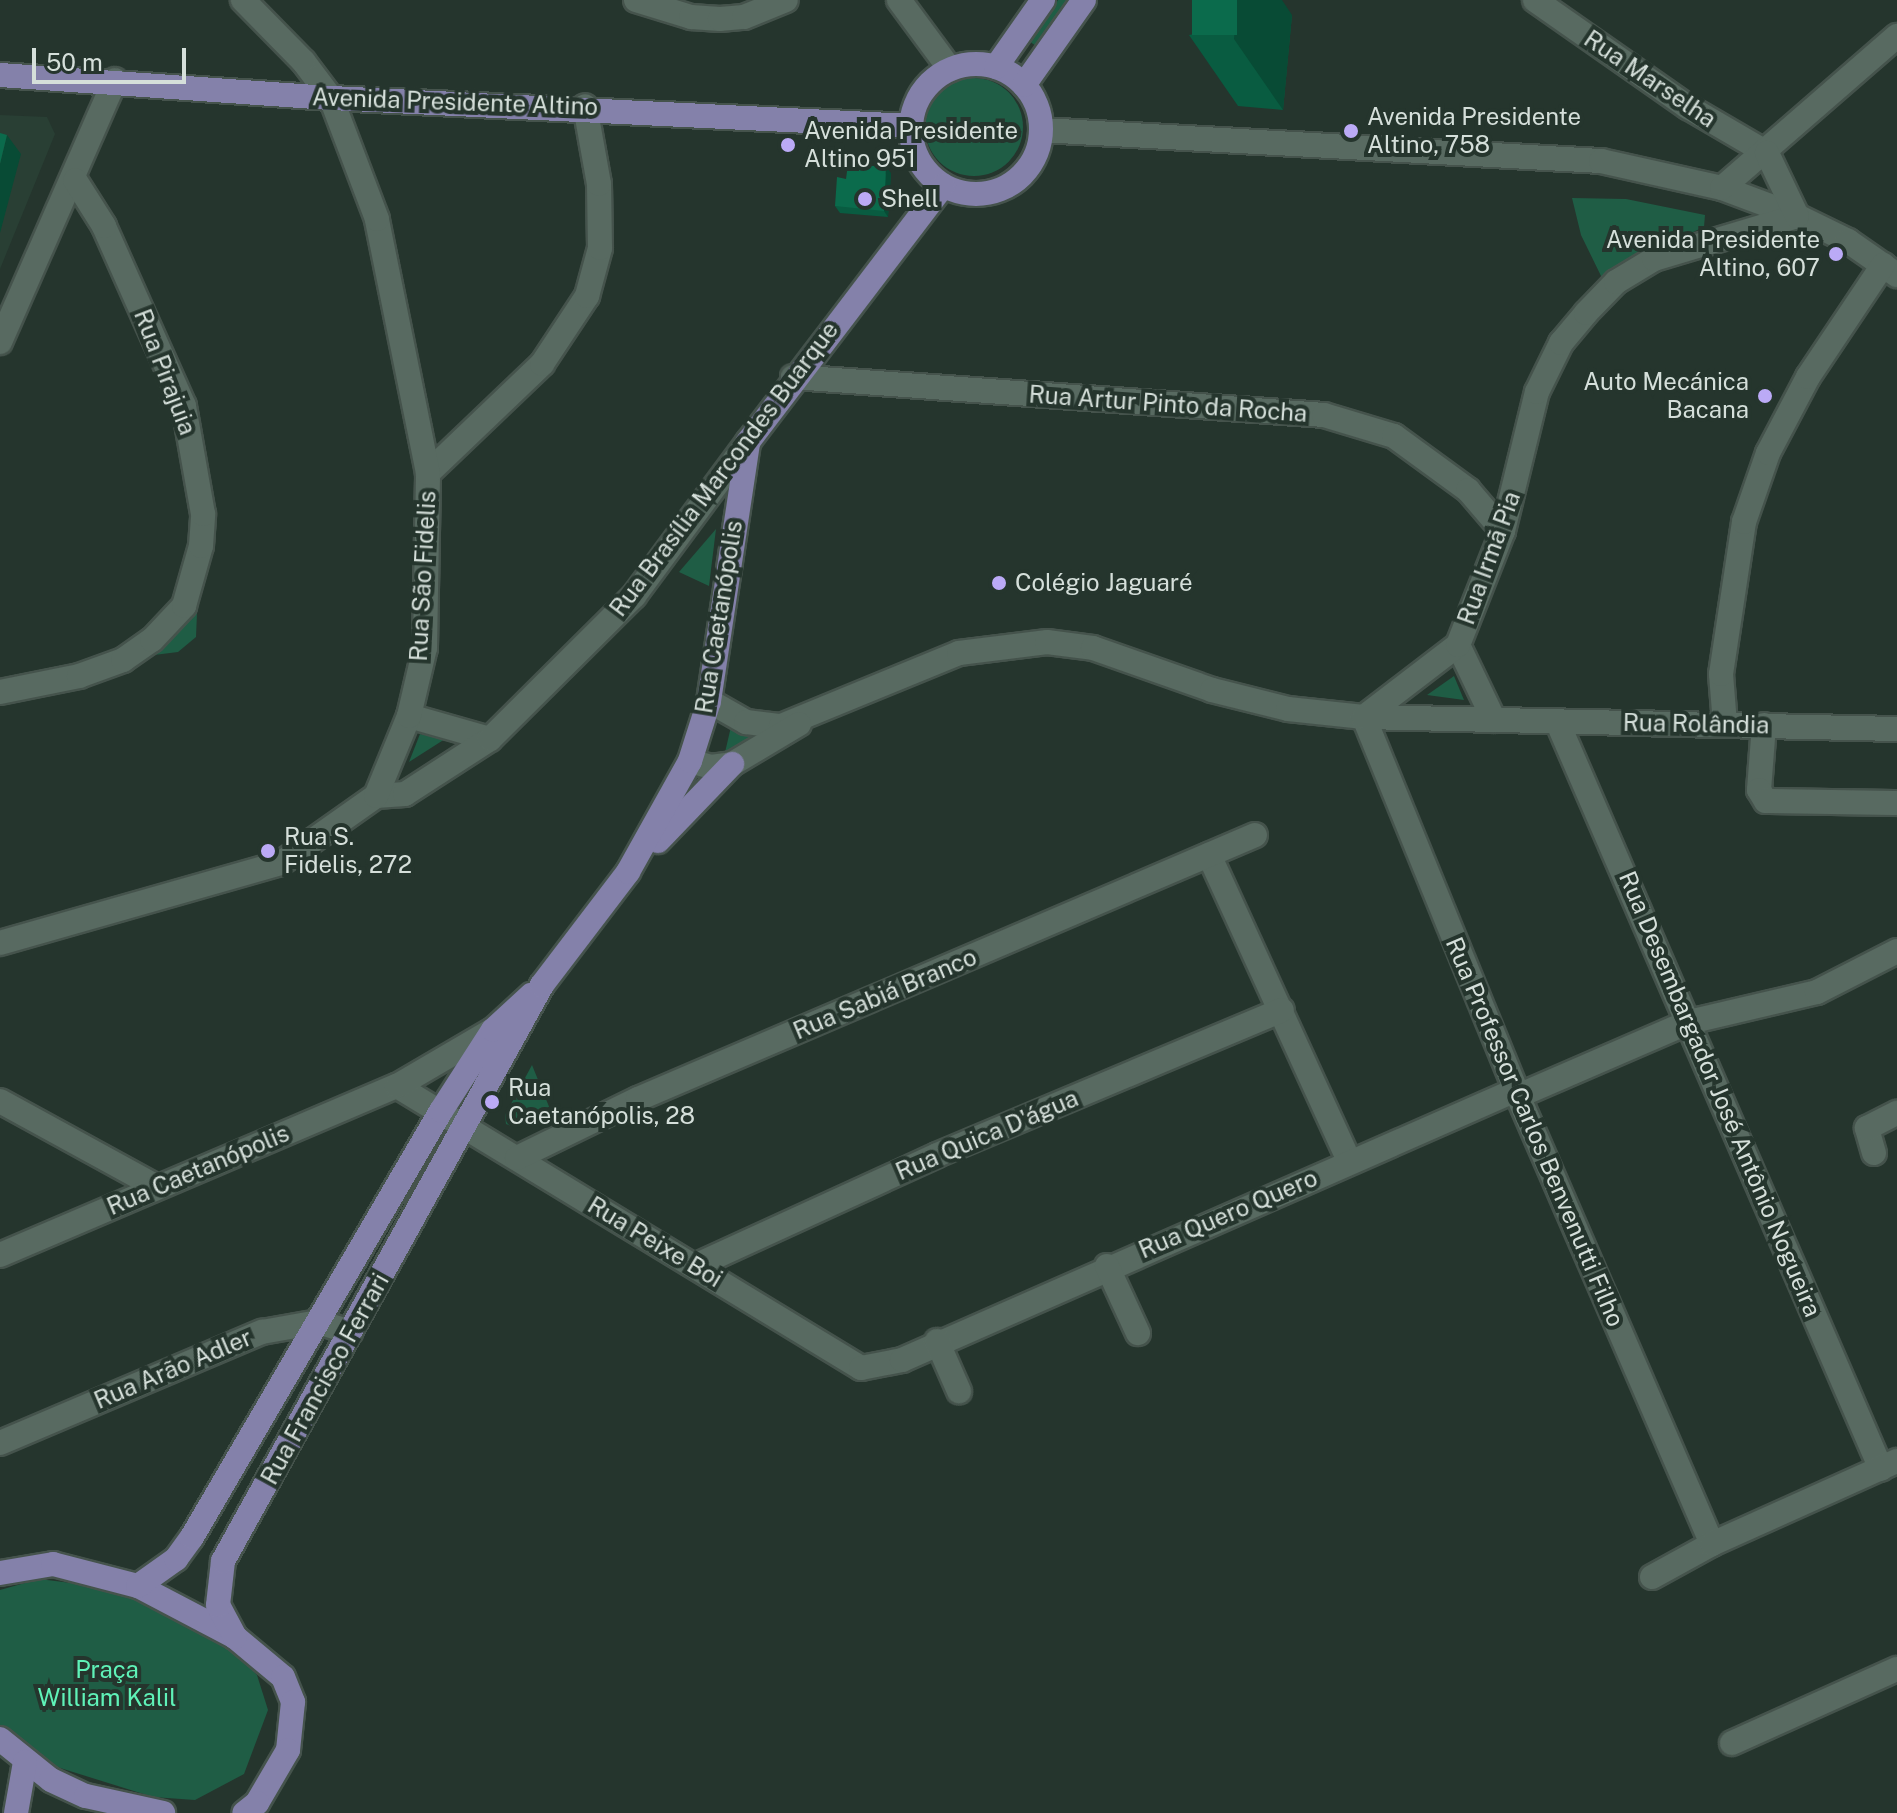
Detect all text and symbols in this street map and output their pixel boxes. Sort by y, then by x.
street label: Rua Marselha [1579,24,1721,134]
scale bar [36,32,190,82]
text: 50 m [46,48,103,76]
street label: Avenida Presidente Altino [311,83,599,121]
place label: Avenida Presidente Altino, 758 [1367,103,1581,159]
place label: Avenida Presidente Altino 951 [804,117,1018,173]
marker: Avenida Presidente Altino, 758 [1342,122,1360,140]
marker: Avenida Presidente Altino 951 [779,136,797,154]
place label: Shell [881,185,939,213]
marker: Shell [856,190,874,208]
place label: Avenida Presidente Altino, 607 [1606,226,1820,282]
marker: Avenida Presidente Altino, 607 [1827,245,1845,263]
street label: Rua Pirajuia [128,305,202,439]
street label: Rua Brasília Marcondes Buarque [604,316,844,622]
place label: Auto Mecánica Bacana [1583,368,1749,424]
street label: Rua Artur Pinto da Rocha [1028,380,1308,428]
marker: Auto Mecánica Bacana [1756,387,1774,405]
street label: Rua Irmã Pia [1452,488,1526,628]
street label: Rua São Fidelis [404,490,442,662]
street label: Rua Caetanópolis [690,519,748,715]
place label: Colégio Jaguaré [1015,569,1193,597]
marker: Colégio Jaguaré [990,574,1008,592]
street label: Rua Rolândia [1623,708,1769,740]
place label: Rua S. Fidelis, 272 [284,823,412,879]
marker: Rua S. Fidelis, 272 [259,842,277,860]
street label: Rua Desembargador José Antônio Nogueira [1613,867,1827,1321]
street label: Rua Professor Carlos Benvenutti Filho [1440,933,1630,1331]
street label: Rua Sabiá Branco [789,942,981,1046]
place label: Rua Caetanópolis, 28 [508,1074,695,1130]
street label: Rua Quica D'água [891,1084,1083,1186]
marker: Rua Caetanópolis, 28 [483,1093,501,1111]
street label: Rua Caetanópolis [103,1119,293,1221]
street label: Rua Quero Quero [1134,1163,1322,1265]
street label: Rua Peixe Boi [582,1191,728,1293]
street label: Rua Francisco Ferrari [255,1268,395,1490]
street label: Rua Arão Adler [90,1323,256,1415]
park label: Praça William Kalil [38,1656,176,1712]

